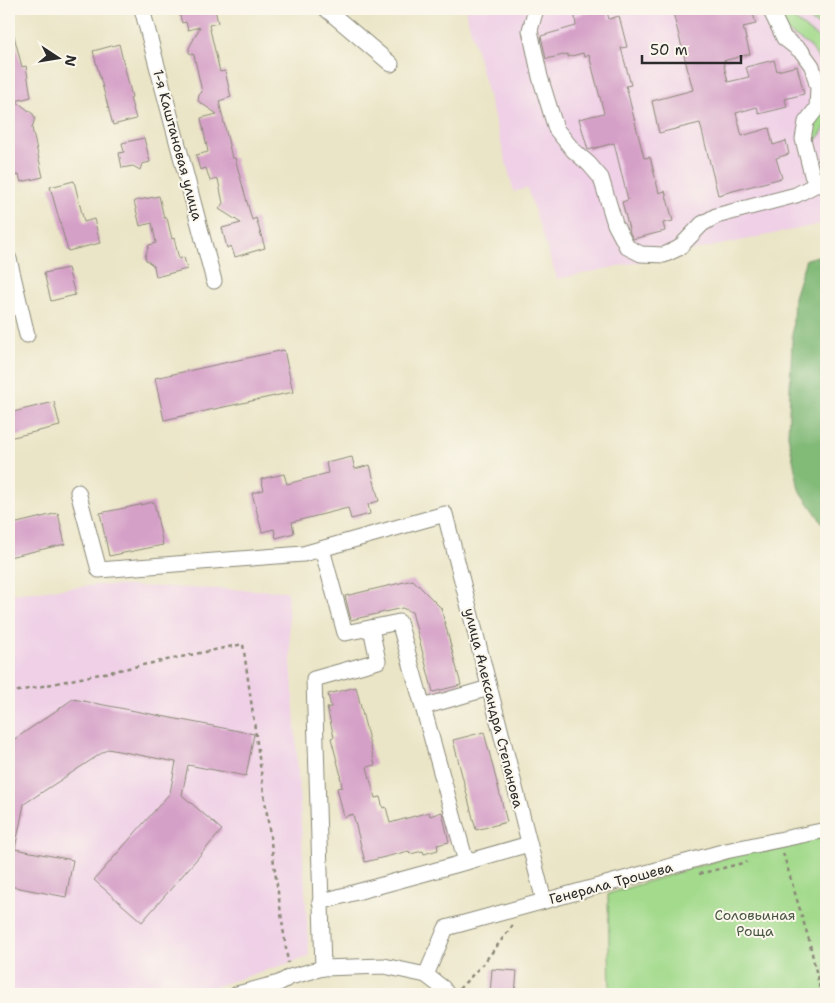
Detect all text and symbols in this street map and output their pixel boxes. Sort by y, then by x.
north arrow [32,32,82,82]
scale bar [642,32,741,64]
text: 50 m [650,40,688,60]
text: N [61,53,81,68]
street label: 1-я Каштановая улица [149,67,207,223]
street label: улица Александра Степанова [460,606,528,810]
street label: Генерала Трошева [547,858,675,908]
park label: Соловьиная Роща [714,906,796,940]

